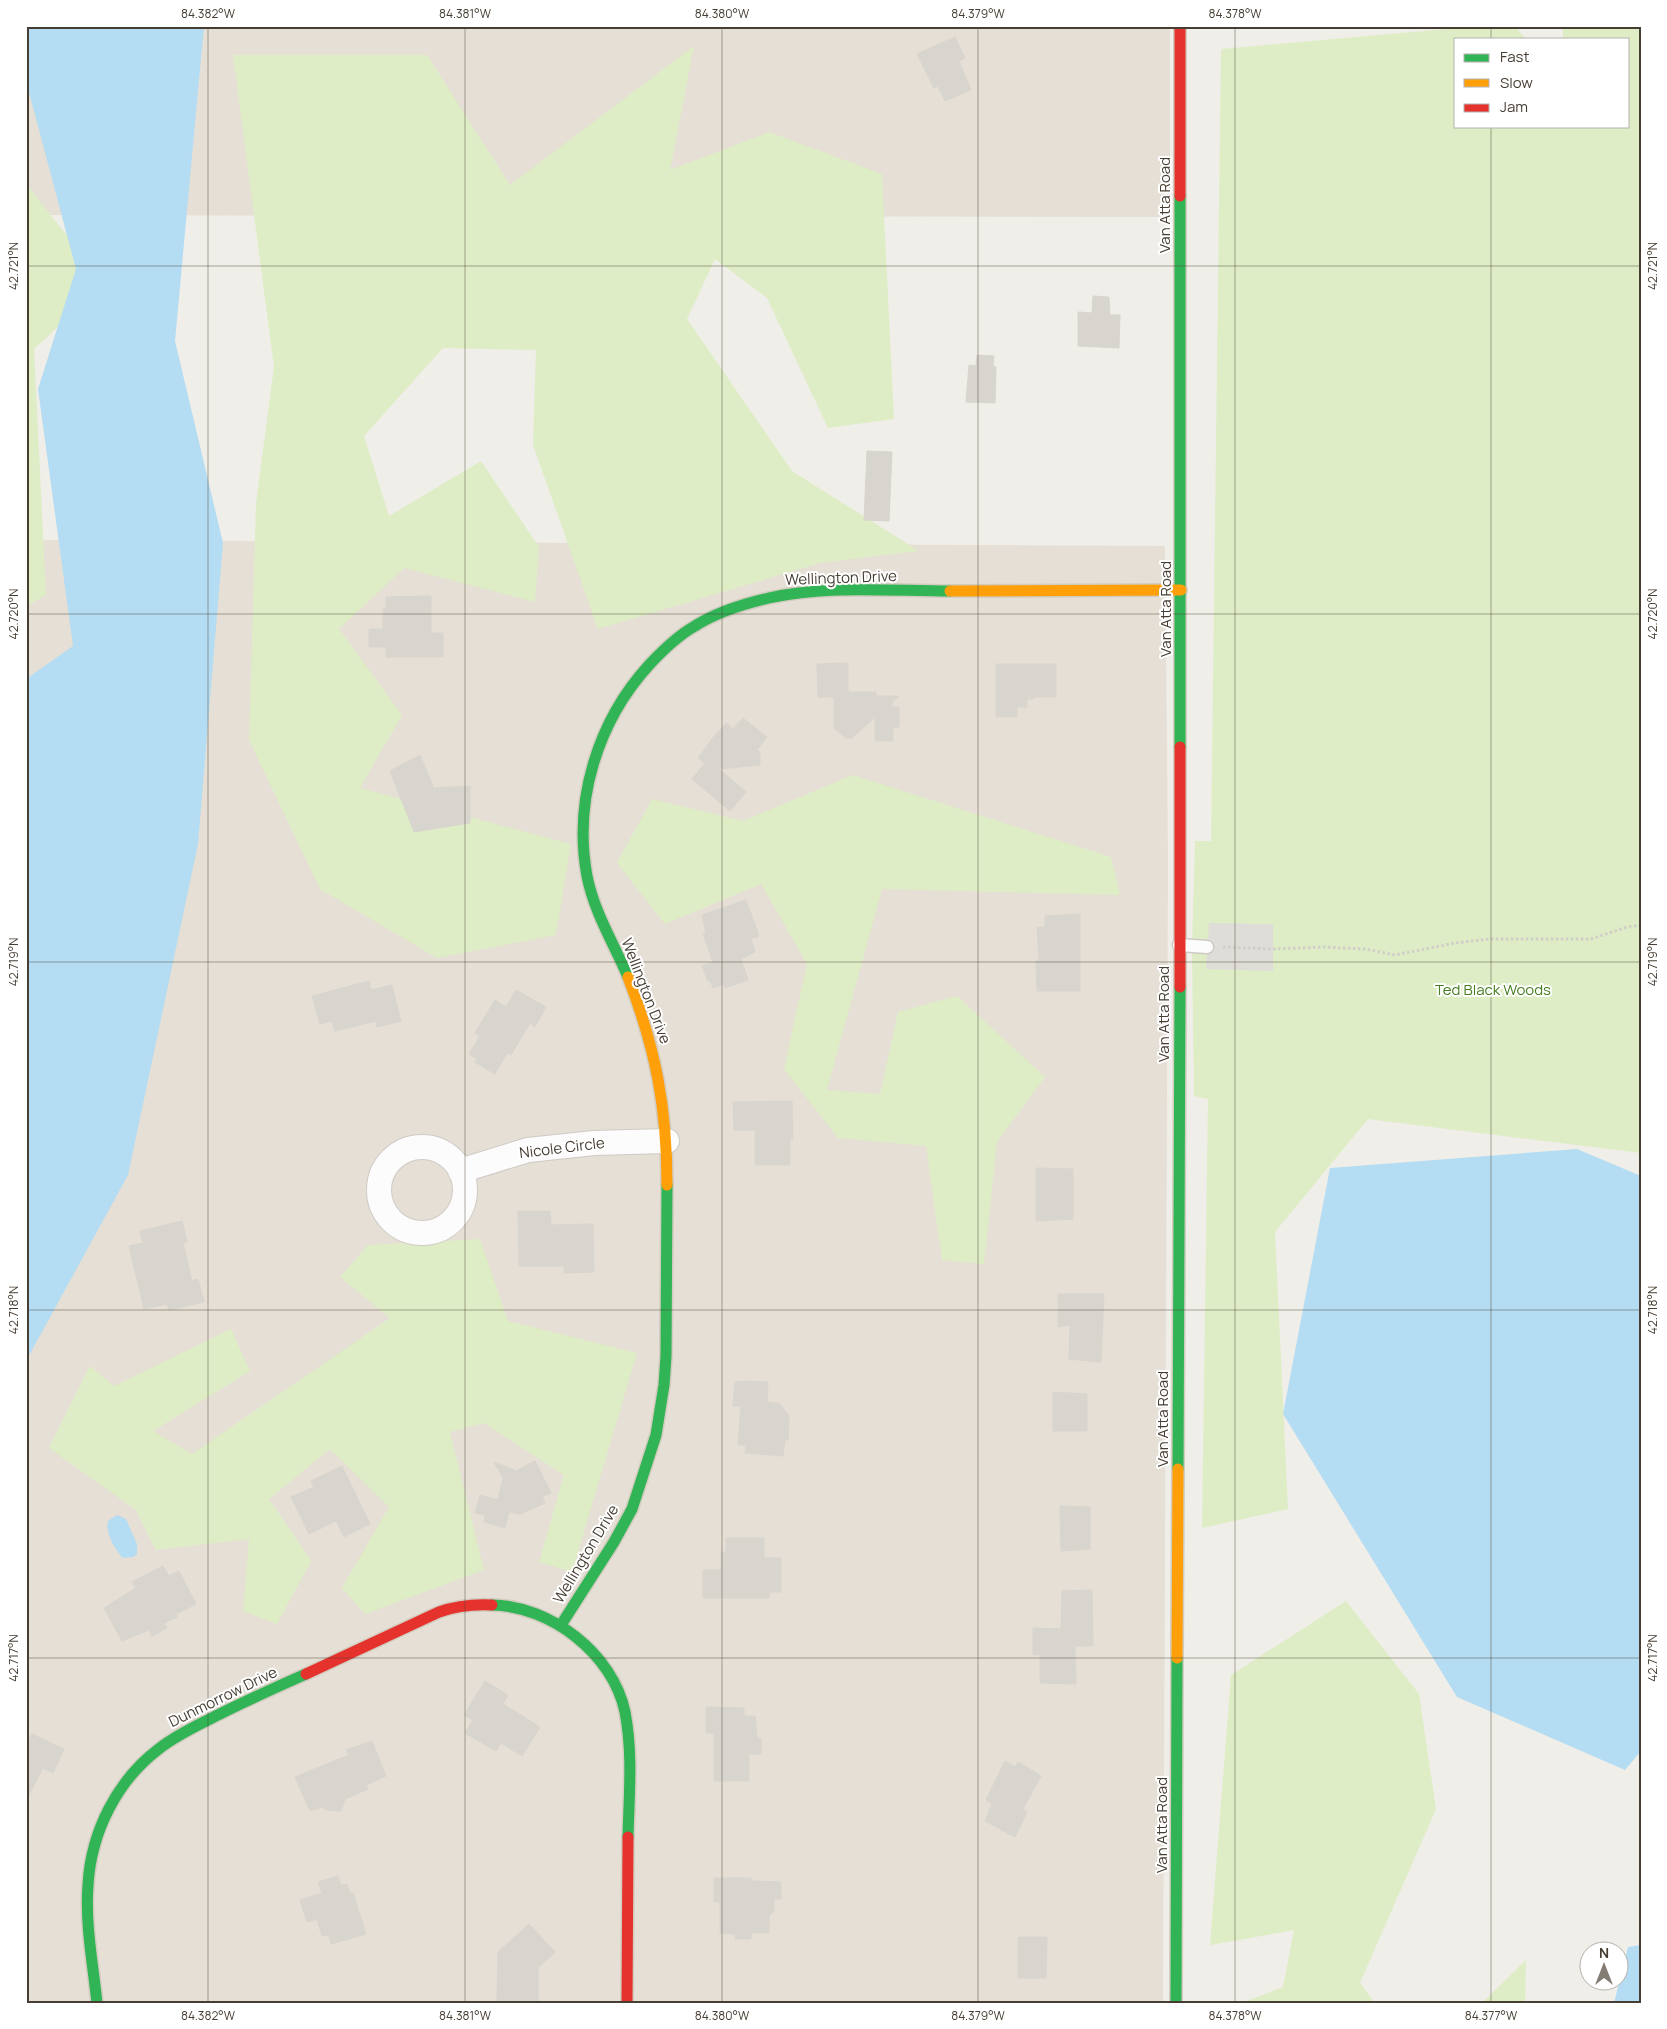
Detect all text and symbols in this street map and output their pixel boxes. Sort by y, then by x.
text: 84.382°W [181,5,236,22]
text: 84.381°W [439,5,492,22]
text: 84.380°W [695,5,750,22]
text: 84.379°W [951,5,1006,22]
text: 84.378°W [1208,5,1262,22]
legend [1454,38,1630,128]
text: Fast [1500,46,1529,67]
text: Slow [1500,72,1533,93]
text: Jam [1500,96,1528,117]
street label: Van Atta Road [1154,157,1175,253]
text: 42.721°N [5,242,22,290]
text: 42.721°N [1644,242,1661,290]
street label: Van Atta Road [1155,561,1176,657]
street label: Wellington Drive [785,565,897,590]
text: 42.720°N [5,589,22,639]
text: 42.720°N [1644,589,1661,639]
street label: Wellington Drive [617,935,676,1047]
text: 42.719°N [5,938,22,986]
text: 42.719°N [1644,938,1661,986]
street label: Van Atta Road [1153,966,1174,1062]
park label: Ted Black Woods [1435,979,1551,1000]
street label: Nicole Circle [518,1132,606,1163]
text: 42.718°N [5,1286,22,1334]
text: 42.718°N [1644,1286,1661,1334]
street label: Van Atta Road [1152,1371,1173,1467]
street label: Wellington Drive [548,1500,623,1607]
text: 42.717°N [5,1634,22,1682]
text: 42.717°N [1644,1634,1661,1682]
street label: Dunmorrow Drive [165,1661,281,1732]
street label: Van Atta Road [1151,1777,1172,1873]
north arrow [1580,1942,1630,1992]
text: N [1599,1943,1609,1962]
text: 84.382°W [181,2007,236,2024]
text: 84.381°W [439,2007,492,2024]
text: 84.380°W [695,2007,750,2024]
text: 84.379°W [951,2007,1006,2024]
text: 84.378°W [1208,2007,1262,2024]
text: 84.377°W [1465,2007,1518,2024]

